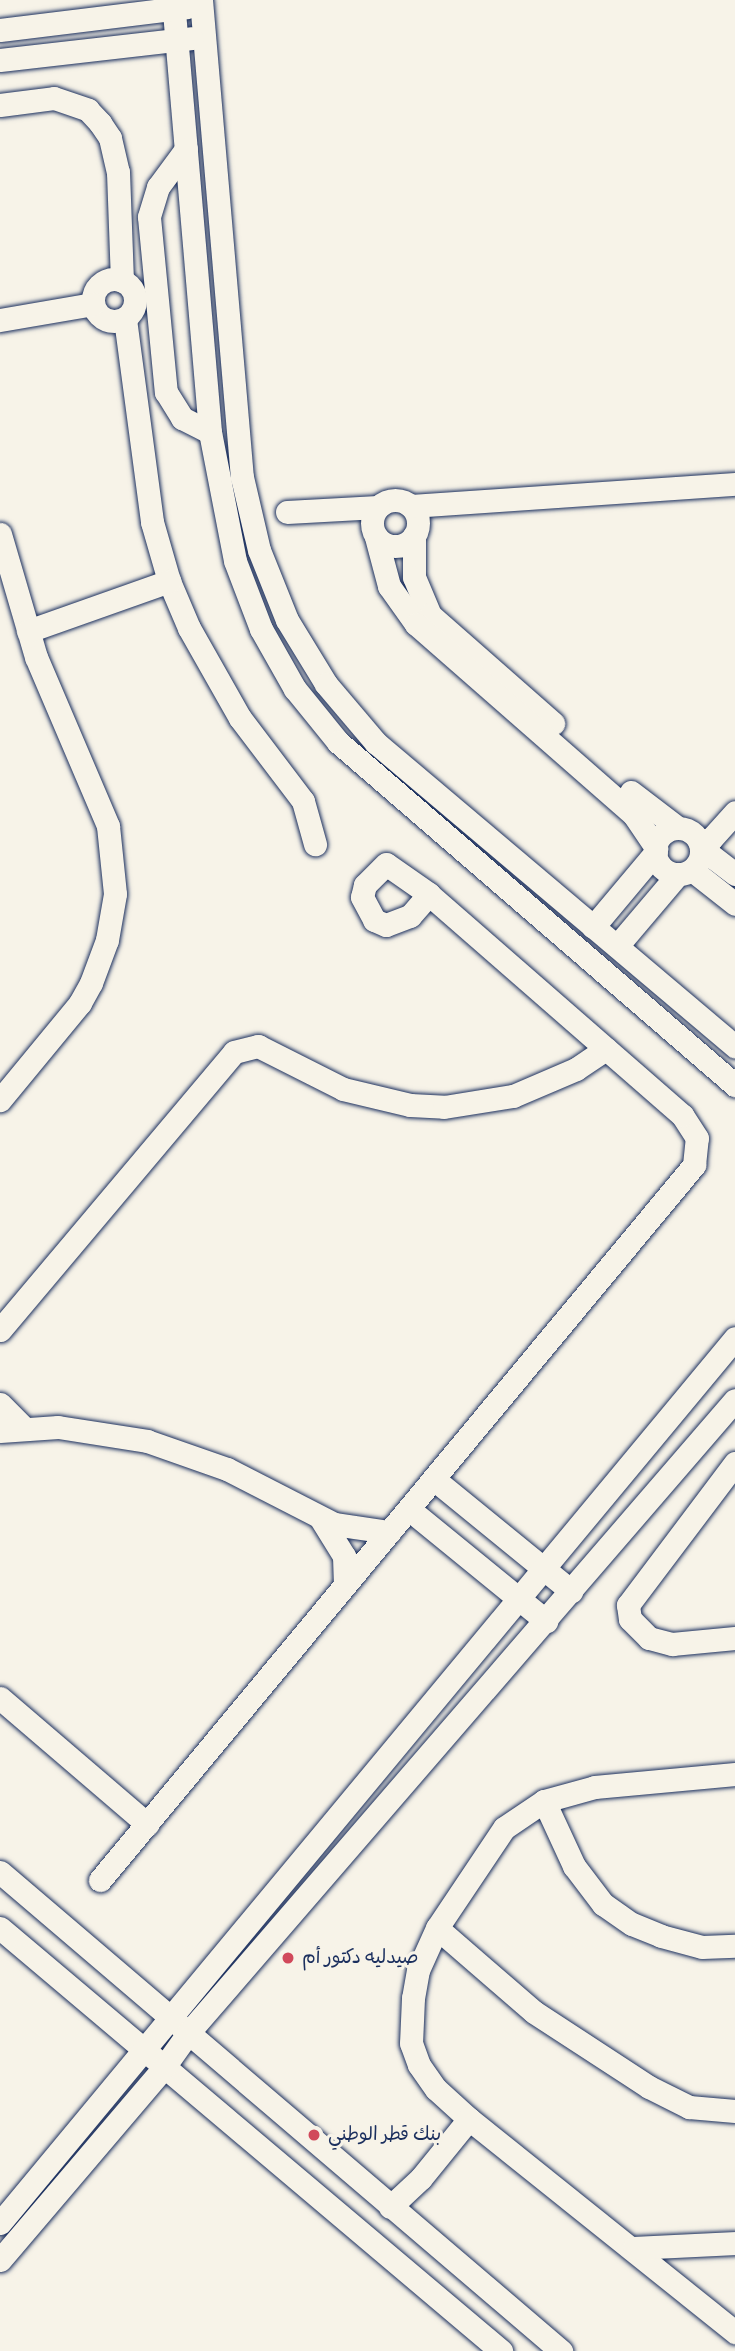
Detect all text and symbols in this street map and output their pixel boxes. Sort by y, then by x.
place label: صيدليه دكتور أم [302,1947,418,1969]
marker: صيدليه دكتور أم [280,1950,296,1966]
place label: بنك قطر الوطني [328,2124,441,2146]
marker: بنك قطر الوطني [306,2127,322,2143]

